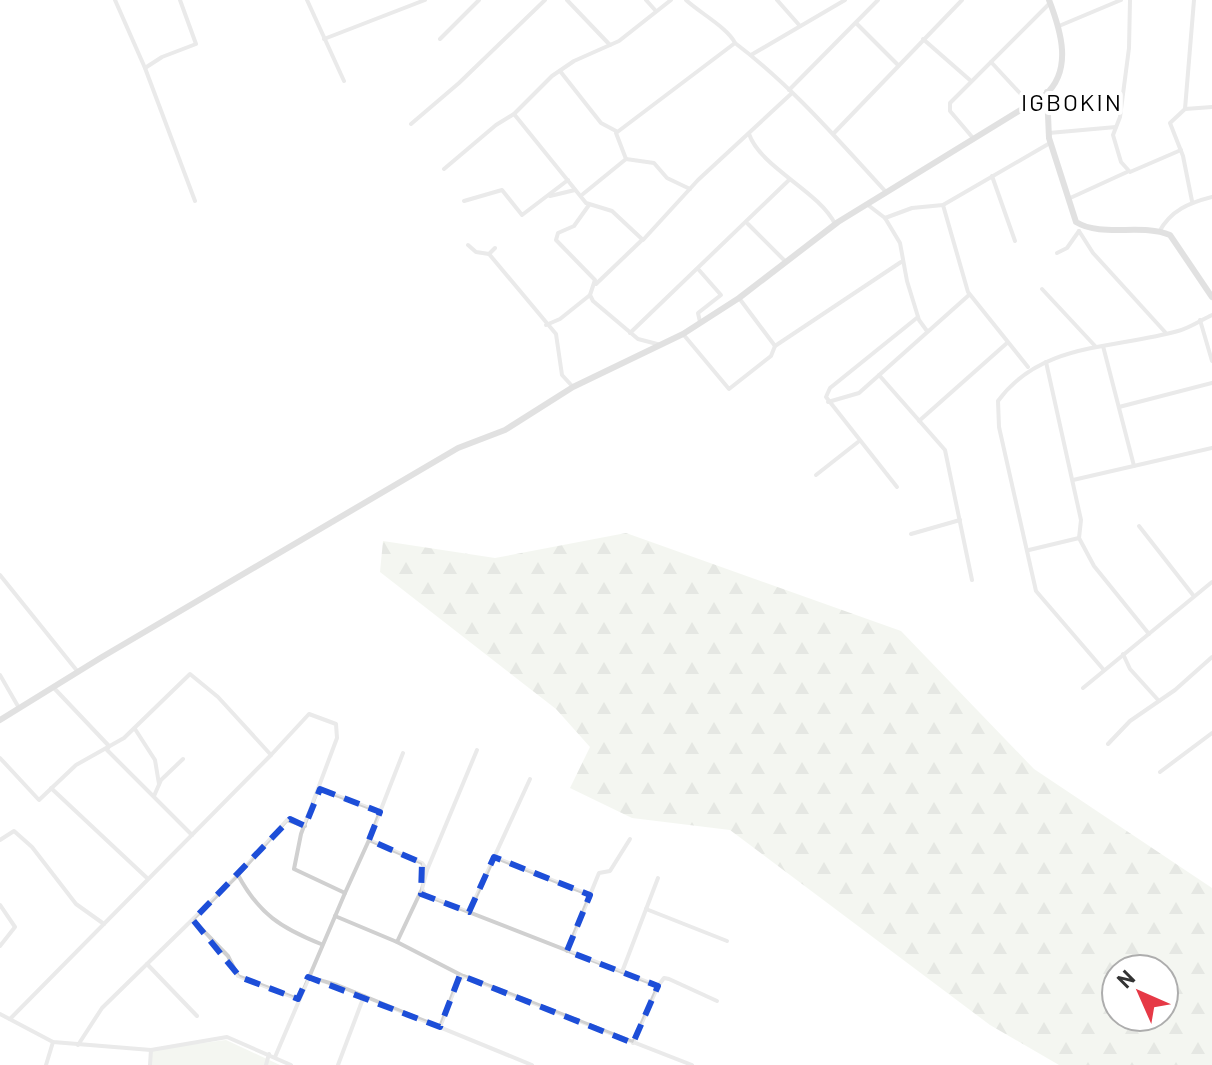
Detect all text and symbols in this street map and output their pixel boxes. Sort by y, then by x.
district label: IGBOKIN [1021,87,1123,116]
north arrow [1100,953,1180,1033]
text: N [1111,964,1140,993]

